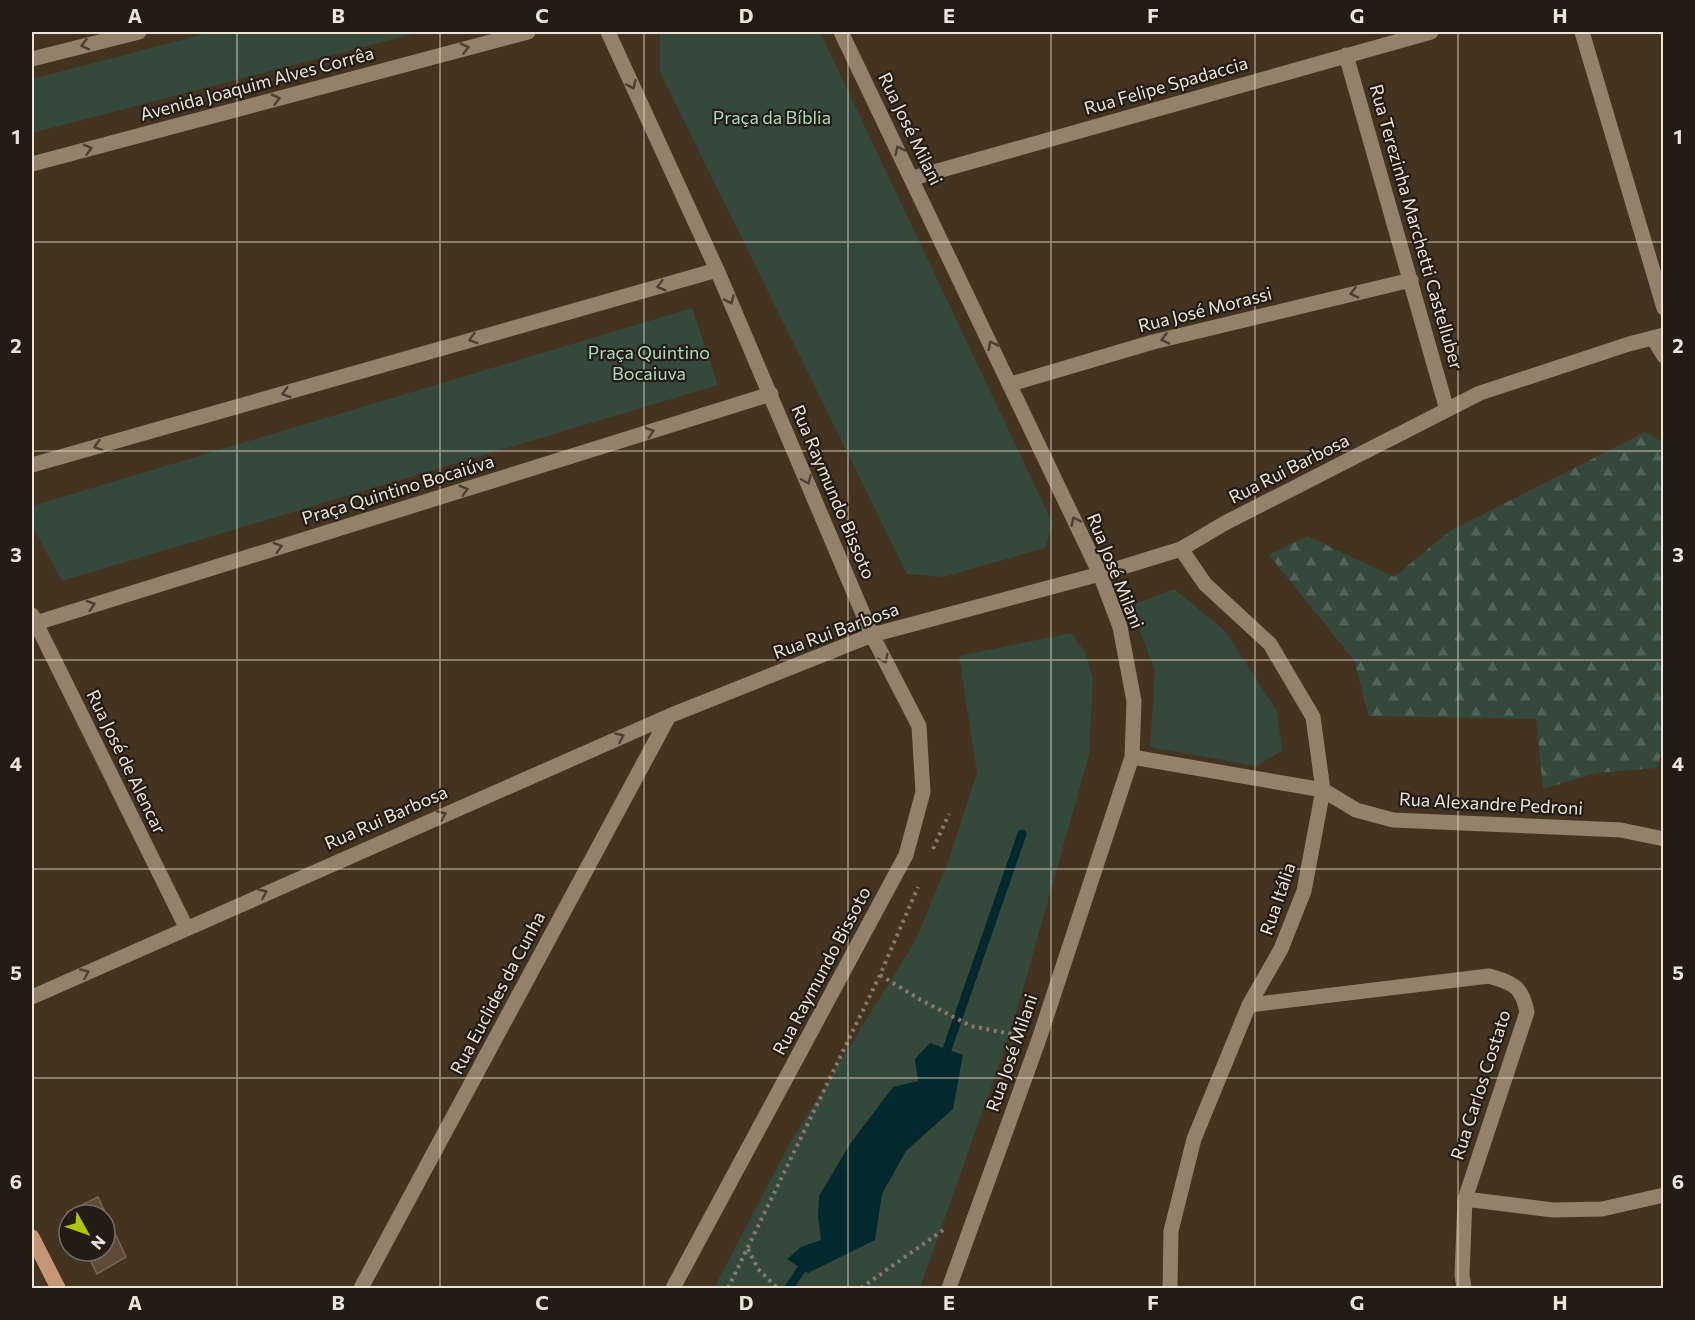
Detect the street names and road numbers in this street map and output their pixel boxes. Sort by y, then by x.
street label: Avenida Joaquim Alves Corrêa [137,41,376,125]
street label: Rua Felipe Spadaccia [1081,51,1250,119]
street label: Rua José Milani [874,69,948,188]
street label: Rua Terezinha Marchetti Castelluber [1366,81,1468,372]
street label: Rua José Morassi [1136,282,1274,336]
street label: Rua Raymundo Bissoto [787,401,881,582]
street label: Rua Rui Barbosa [1225,428,1352,508]
street label: Praça Quintino Bocaiúva [299,449,496,529]
street label: Rua José Milani [1083,510,1149,632]
street label: Rua Rui Barbosa [770,597,901,663]
street label: Rua José de Alencar [82,686,171,837]
street label: Rua Rui Barbosa [321,780,450,854]
street label: Rua Alexandre Pedroni [1398,787,1584,819]
street label: Rua Itália [1254,860,1300,938]
street label: Rua Raymundo Bissoto [767,883,875,1058]
street label: Rua Euclides da Cunha [445,907,549,1078]
street label: Rua José Milani [981,991,1041,1114]
street label: Rua Carlos Costato [1445,1007,1515,1162]

